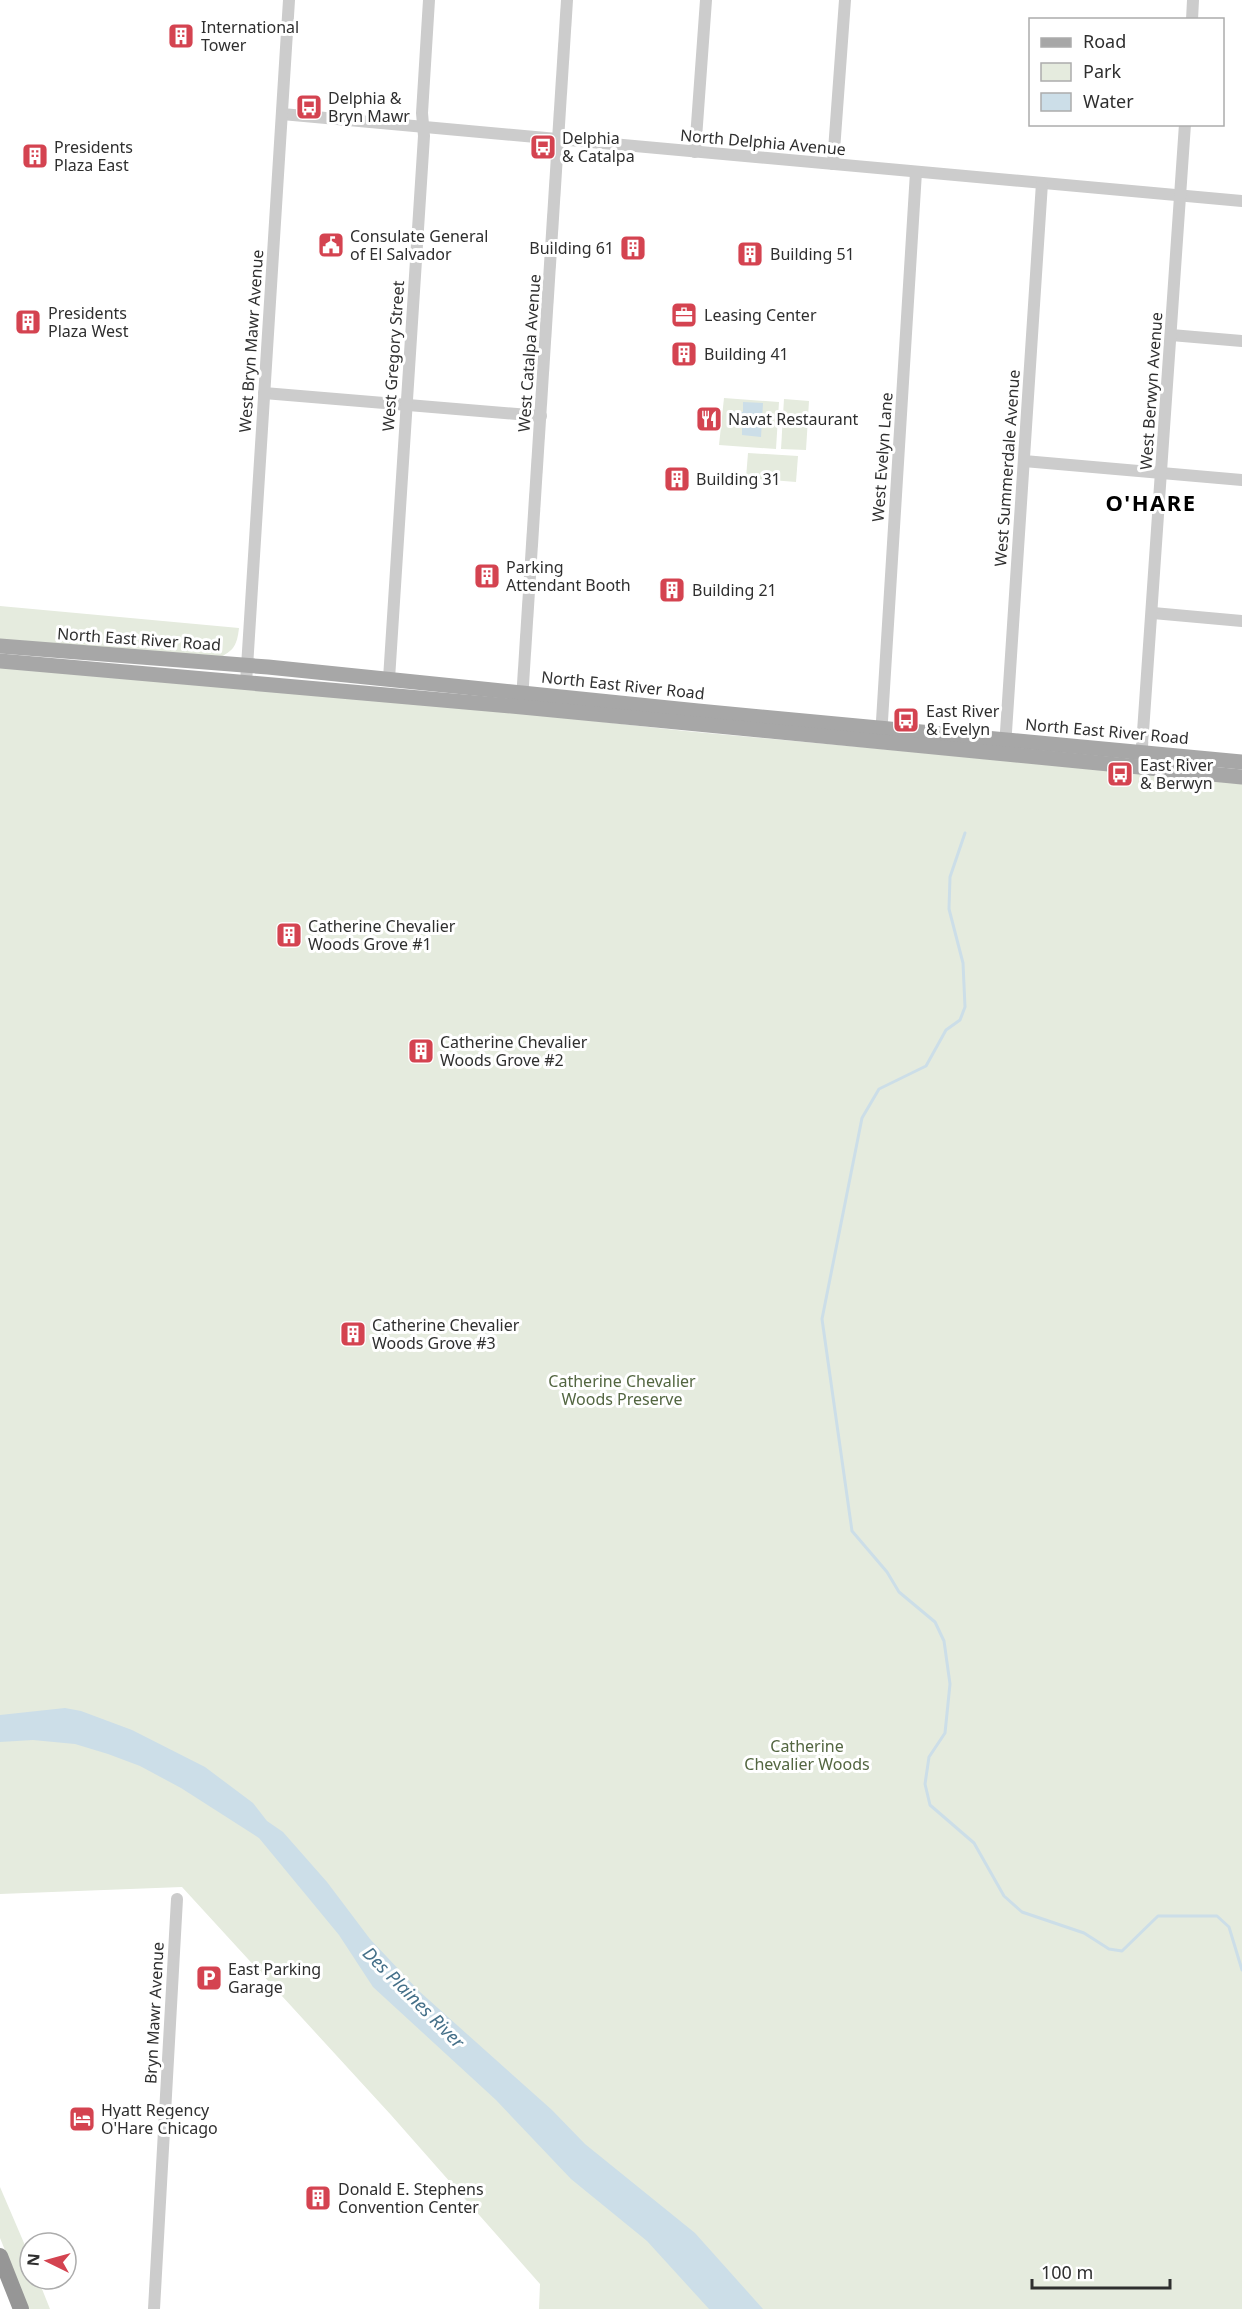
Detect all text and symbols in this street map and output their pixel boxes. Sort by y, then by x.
place label: International Tower [201,16,299,56]
legend [1029,18,1224,126]
building icon: International Tower [166,21,196,51]
text: Road [1083,29,1126,53]
text: Park [1083,59,1121,83]
place label: Delphia & Bryn Mawr [328,87,410,127]
text: Water [1083,89,1134,113]
bus stop icon: Delphia & Bryn Mawr [294,92,324,122]
street label: North Delphia Avenue [679,124,847,160]
place label: Delphia & Catalpa [562,127,635,167]
bus stop icon: Delphia & Catalpa [528,132,558,162]
place label: Presidents Plaza East [54,136,133,176]
building icon: Presidents Plaza East [20,141,50,171]
place label: Consulate General of El Salvador [350,225,488,265]
public building icon: Consulate General of El Salvador [316,230,346,260]
building icon: Building 61 [618,233,648,263]
place label: Building 61 [529,237,614,259]
building icon: Building 51 [735,239,765,269]
place label: Building 51 [770,243,855,265]
street label: West Bryn Mawr Avenue [234,249,268,433]
street label: West Catalpa Avenue [513,273,545,433]
street label: West Gregory Street [377,280,409,432]
office icon: Leasing Center [669,300,699,330]
place label: Presidents Plaza West [48,302,129,342]
place label: Leasing Center [704,304,817,326]
building icon: Presidents Plaza West [13,307,43,337]
street label: West Berwyn Avenue [1135,311,1167,471]
building icon: Building 41 [669,339,699,369]
place label: Building 41 [704,343,789,365]
street label: West Summerdale Avenue [989,369,1025,567]
street label: West Evelyn Lane [866,391,898,523]
restaurant icon: Navat Restaurant [694,404,724,434]
place label: Navat Restaurant [728,408,859,430]
building icon: Building 31 [662,464,692,494]
place label: Building 31 [696,468,781,490]
district label: O'HARE [1105,487,1197,517]
place label: Parking Attendant Booth [506,556,631,596]
building icon: Parking Attendant Booth [472,561,502,591]
building icon: Building 21 [657,575,687,605]
place label: Building 21 [692,579,777,601]
street label: North East River Road [56,622,222,656]
street label: North East River Road [540,665,706,705]
place label: East River & Evelyn [926,700,1000,740]
bus stop icon: East River & Evelyn [891,705,921,735]
street label: North East River Road [1024,713,1190,749]
place label: East River & Berwyn [1140,754,1214,794]
bus stop icon: East River & Berwyn [1105,759,1135,789]
place label: Catherine Chevalier Woods Grove #1 [308,915,456,955]
building icon: Catherine Chevalier Woods Grove #1 [274,920,304,950]
place label: Catherine Chevalier Woods Grove #2 [440,1031,588,1071]
building icon: Catherine Chevalier Woods Grove #2 [406,1036,436,1066]
place label: Catherine Chevalier Woods Grove #3 [372,1314,520,1354]
building icon: Catherine Chevalier Woods Grove #3 [338,1319,368,1349]
park label: Catherine Chevalier Woods Preserve [548,1370,696,1410]
park label: Catherine Chevalier Woods [744,1735,870,1775]
street label: Bryn Mawr Avenue [139,1941,169,2085]
water label: Des Plaines River [358,1941,471,2054]
place label: East Parking Garage [228,1958,321,1998]
parking icon: East Parking Garage [194,1963,224,1993]
place label: Hyatt Regency O'Hare Chicago [101,2099,218,2139]
hotel icon: Hyatt Regency O'Hare Chicago [67,2104,97,2134]
place label: Donald E. Stephens Convention Center [338,2178,484,2218]
building icon: Donald E. Stephens Convention Center [303,2183,333,2213]
north arrow [18,2231,78,2291]
text: N [22,2252,45,2267]
scale bar [1032,2252,1170,2290]
text: 100 m [1041,2260,1093,2284]

